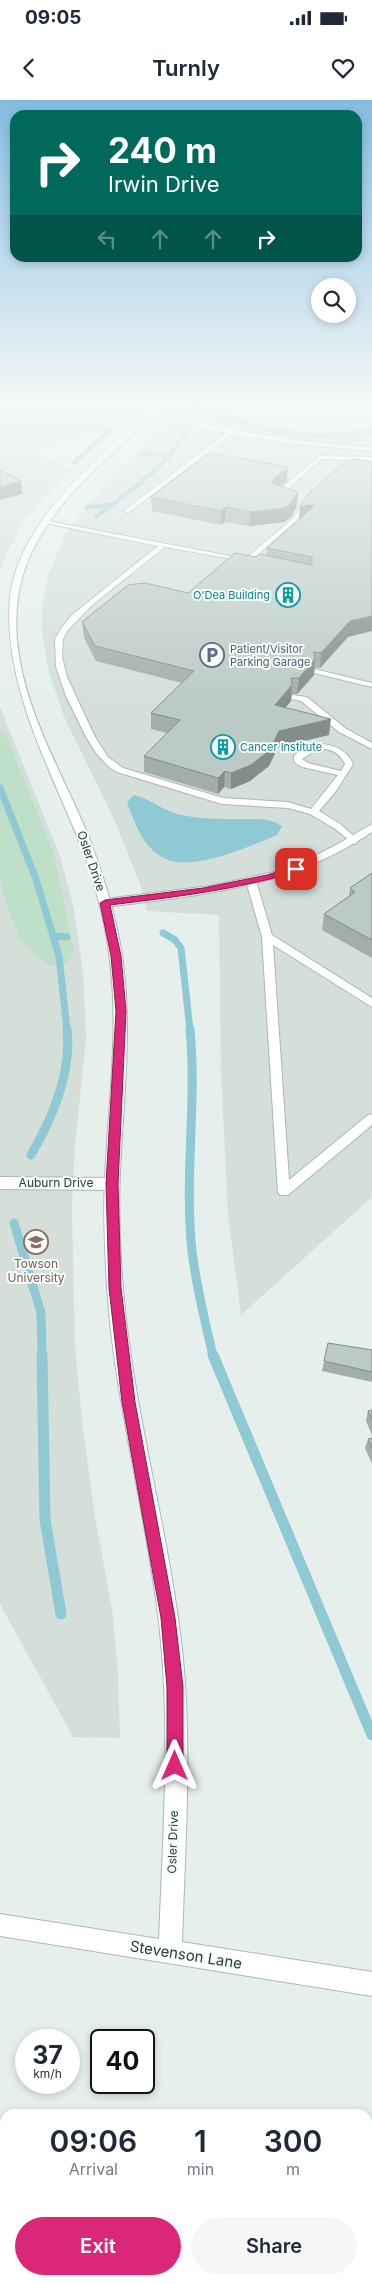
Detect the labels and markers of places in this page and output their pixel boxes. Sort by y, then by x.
building icon: O'Dea Building [275,582,301,608]
place label: O'Dea Building [193,588,270,602]
parking icon: Patient/Visitor Parking Garage [199,642,225,668]
place label: Patient/Visitor Parking Garage [230,642,310,669]
building icon: Cancer Institute [210,734,236,760]
place label: Cancer Institute [240,740,322,754]
pin [275,848,317,890]
school or university icon: Towson University [23,1229,49,1255]
place label: Towson University [7,1256,65,1285]

